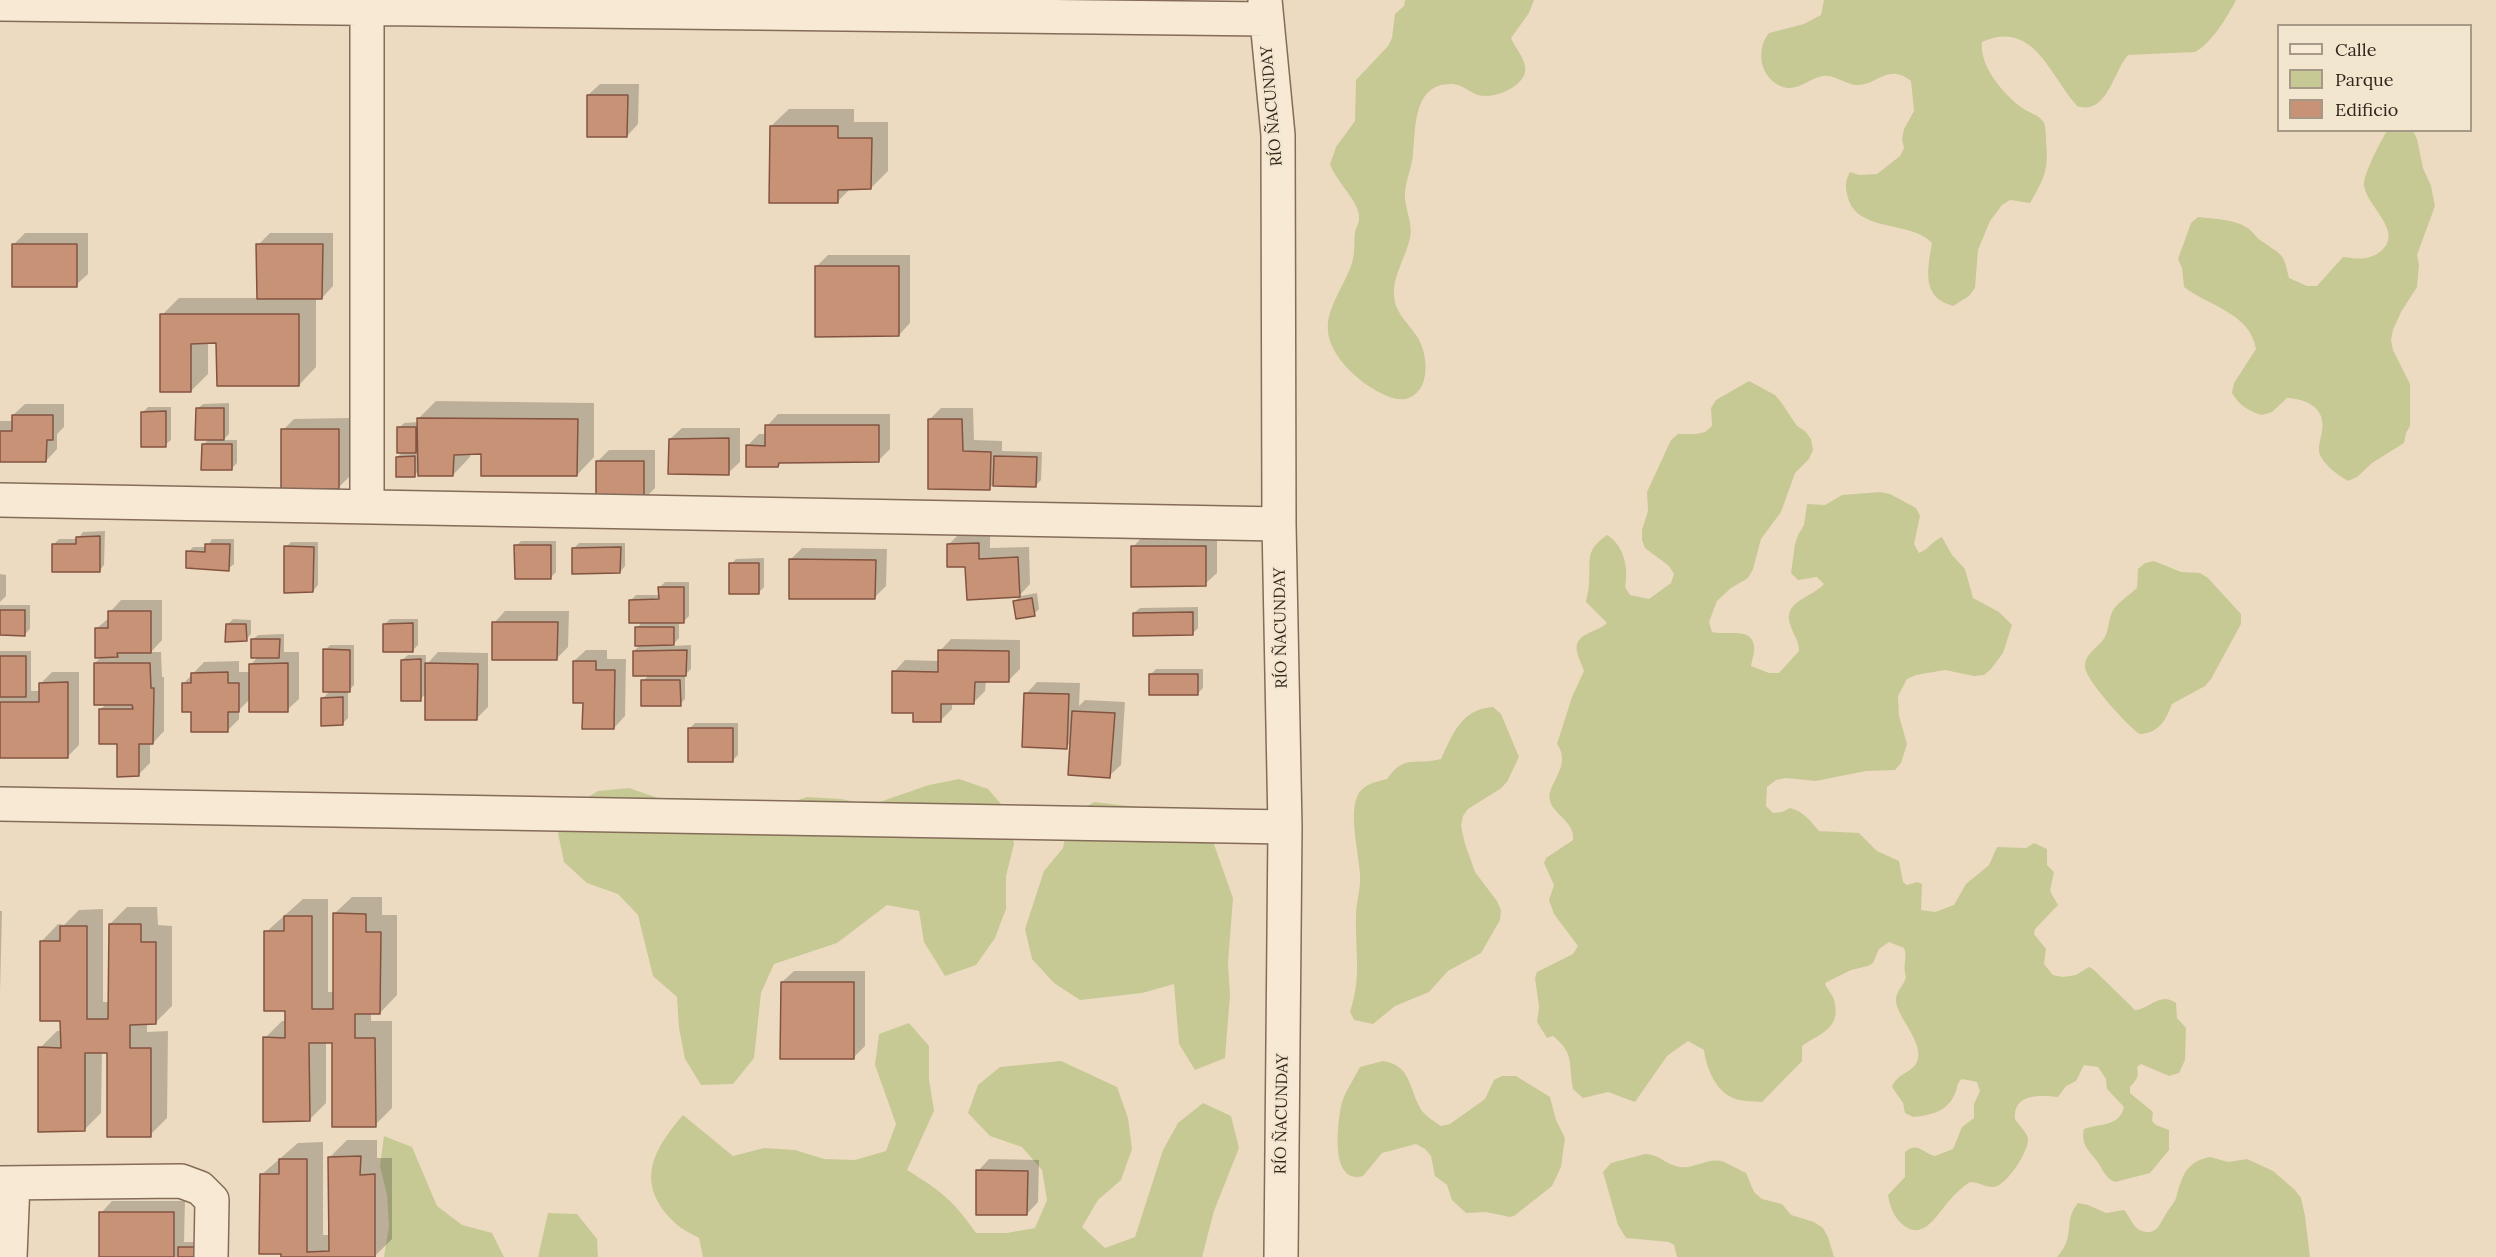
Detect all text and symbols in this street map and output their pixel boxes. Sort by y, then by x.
legend [2277,24,2472,132]
text: Calle [2335,38,2376,61]
street label: RÍO ÑACUNDAY [1257,45,1287,167]
text: Parque [2335,68,2394,91]
text: Edificio [2335,98,2398,121]
street label: RÍO ÑACUNDAY [1270,567,1292,689]
street label: RÍO ÑACUNDAY [1271,1053,1293,1175]

